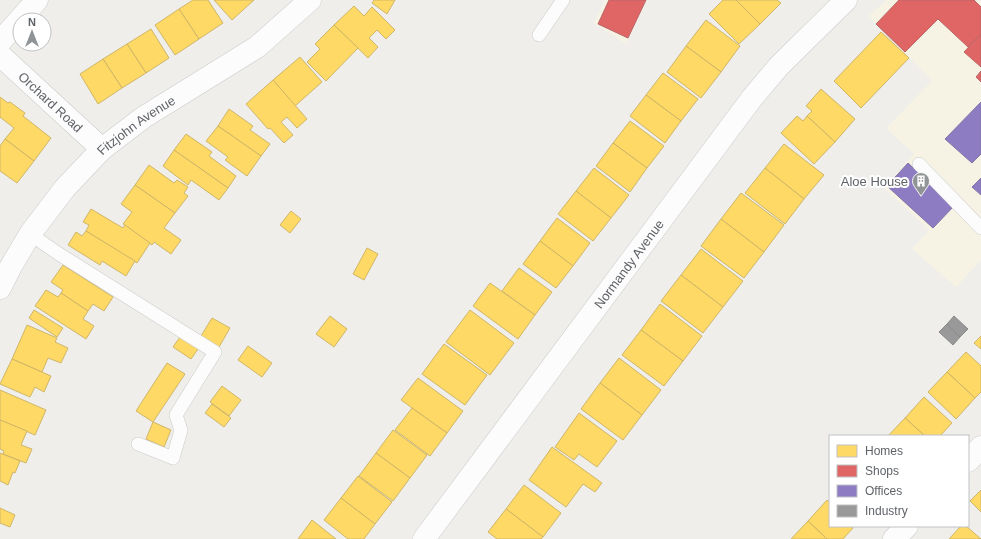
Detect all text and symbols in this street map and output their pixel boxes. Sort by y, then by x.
north arrow [12,12,52,52]
text: N [28,16,36,28]
street label: Orchard Road [16,69,86,135]
street label: Fitzjohn Avenue [93,92,178,157]
building icon: Aloe House [911,171,931,196]
place label: Aloe House [841,174,908,189]
street label: Normandy Avenue [591,216,667,311]
legend [829,435,969,527]
text: Homes [865,444,903,458]
text: Shops [865,464,899,478]
text: Offices [865,484,902,498]
text: Industry [865,504,908,518]

